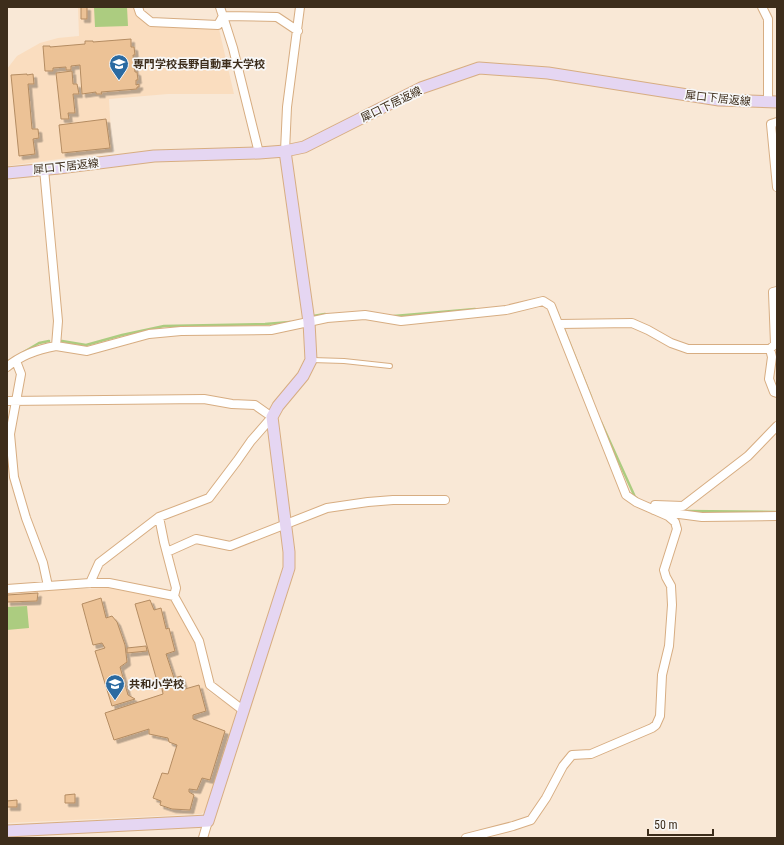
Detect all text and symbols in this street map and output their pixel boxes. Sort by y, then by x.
school or university icon: 専門学校長野自動車大学校 [108,53,130,81]
place label: 専門学校長野自動車大学校 [133,58,265,71]
street label: 犀口下居返線 [359,84,424,125]
street label: 犀口下居返線 [684,89,751,108]
street label: 犀口下居返線 [33,157,100,176]
school or university icon: 共和小学校 [104,673,126,701]
place label: 共和小学校 [129,678,184,691]
scale bar [648,811,713,837]
text: 50 m [654,818,678,832]

